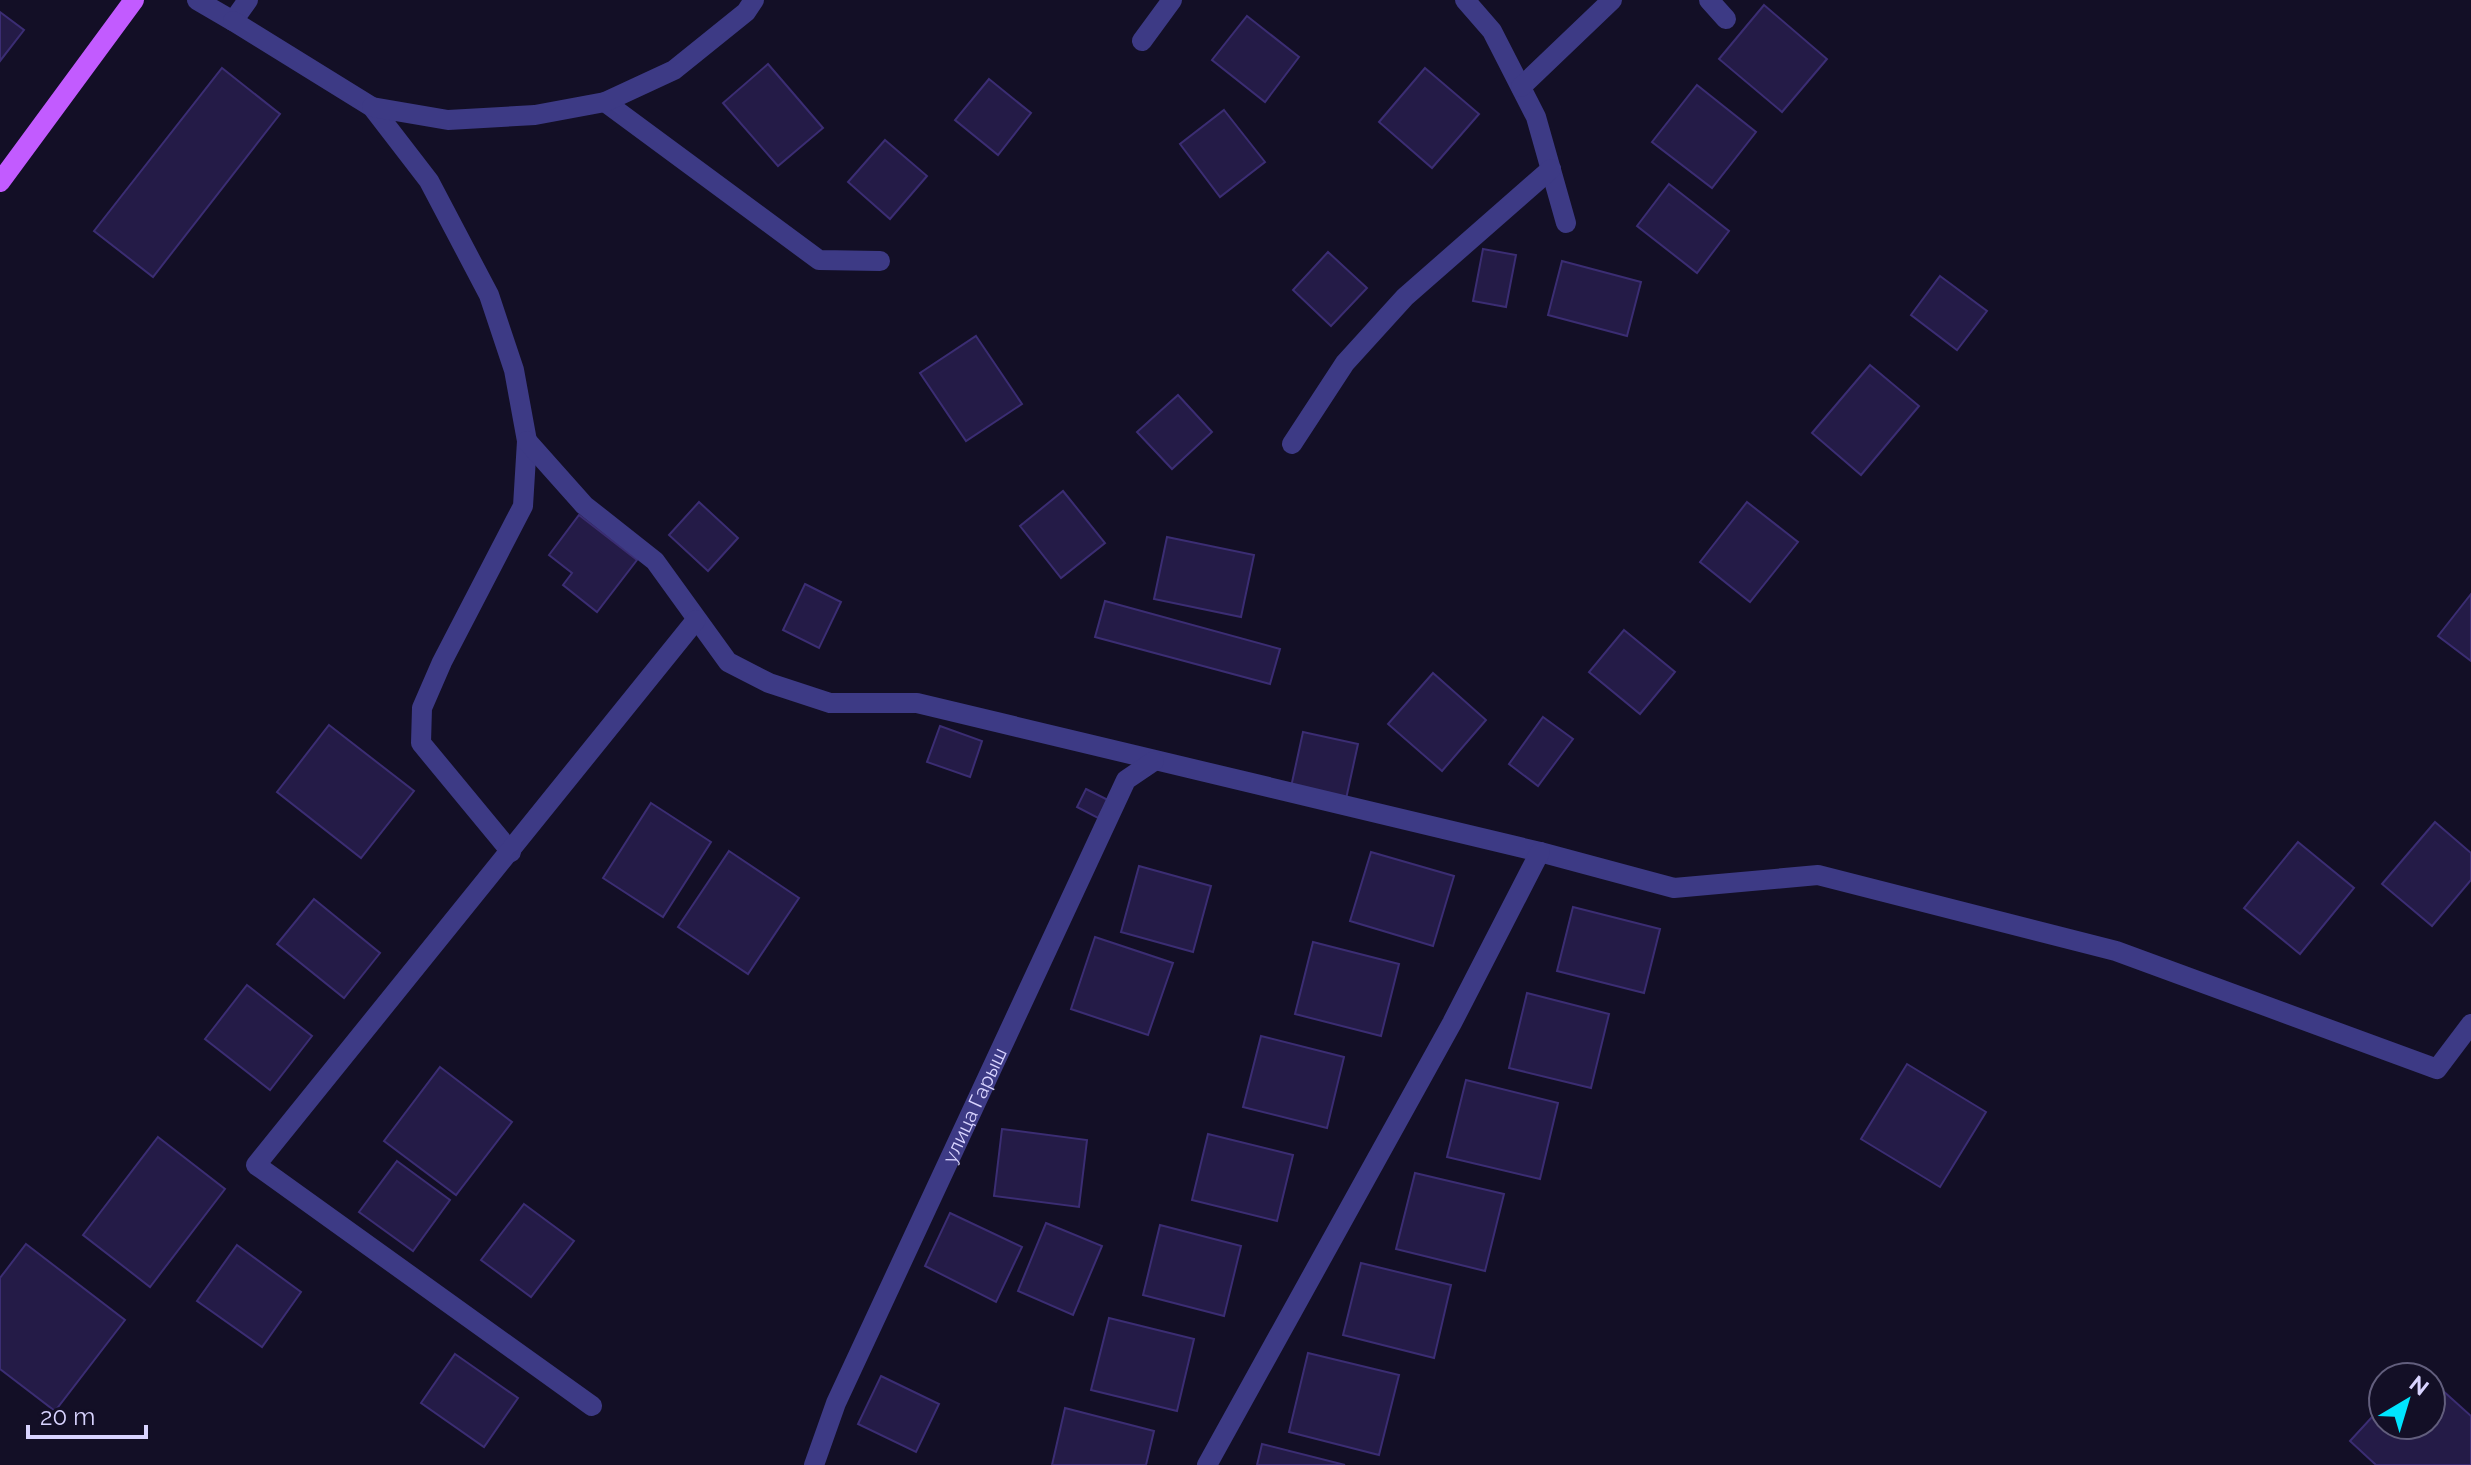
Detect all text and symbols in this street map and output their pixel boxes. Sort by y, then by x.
street label: улица Гарыш [937,1044,1012,1167]
north arrow [2367,1361,2447,1441]
text: N [2405,1370,2434,1401]
scale bar [28,1389,146,1439]
text: 20 m [40,1402,95,1431]

